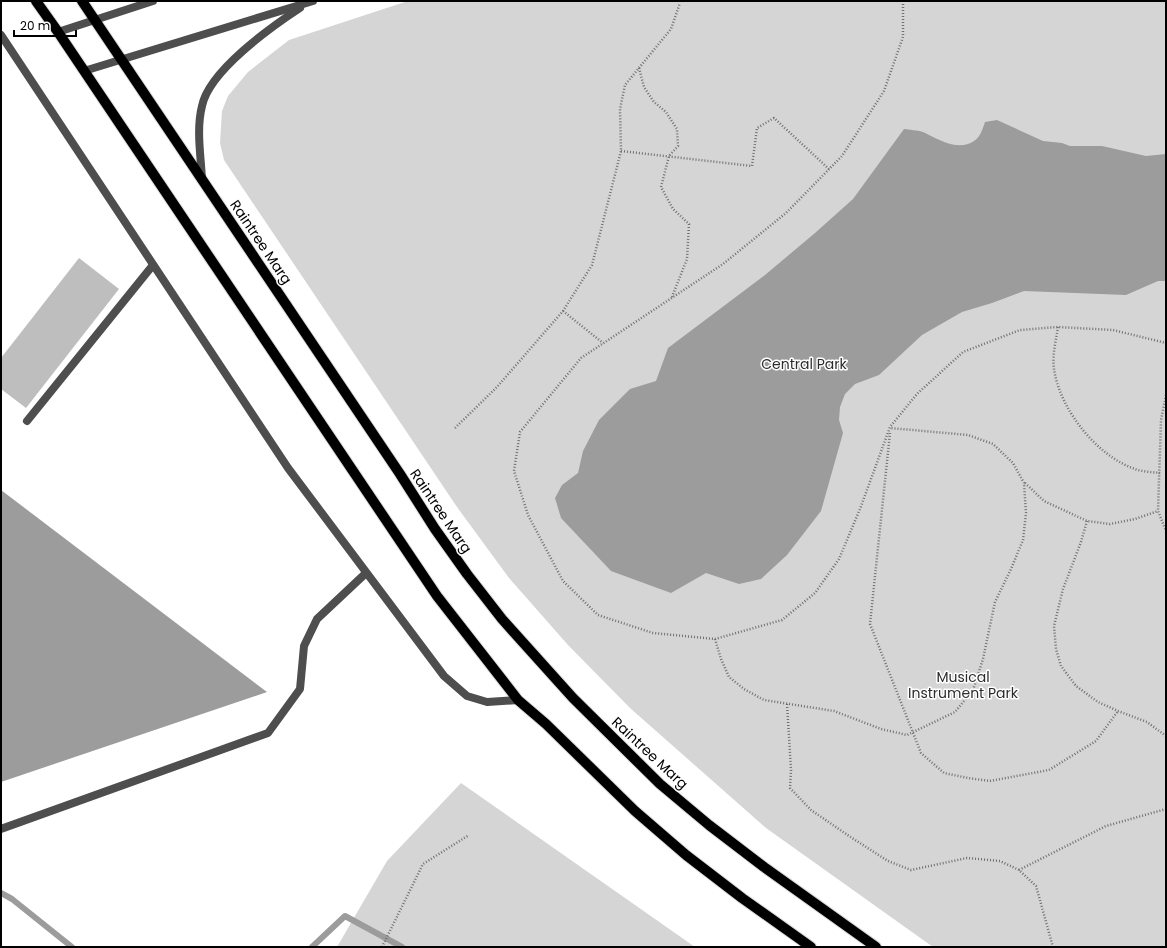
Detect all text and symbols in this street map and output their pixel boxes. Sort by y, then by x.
scale bar [14,12,76,38]
text: 20 m [20,17,50,34]
street label: Raintree Marg [225,196,297,288]
park label: Central Park [761,354,847,374]
street label: Raintree Marg [405,465,477,557]
park label: Musical Instrument Park [908,667,1019,703]
street label: Raintree Marg [607,712,693,794]

